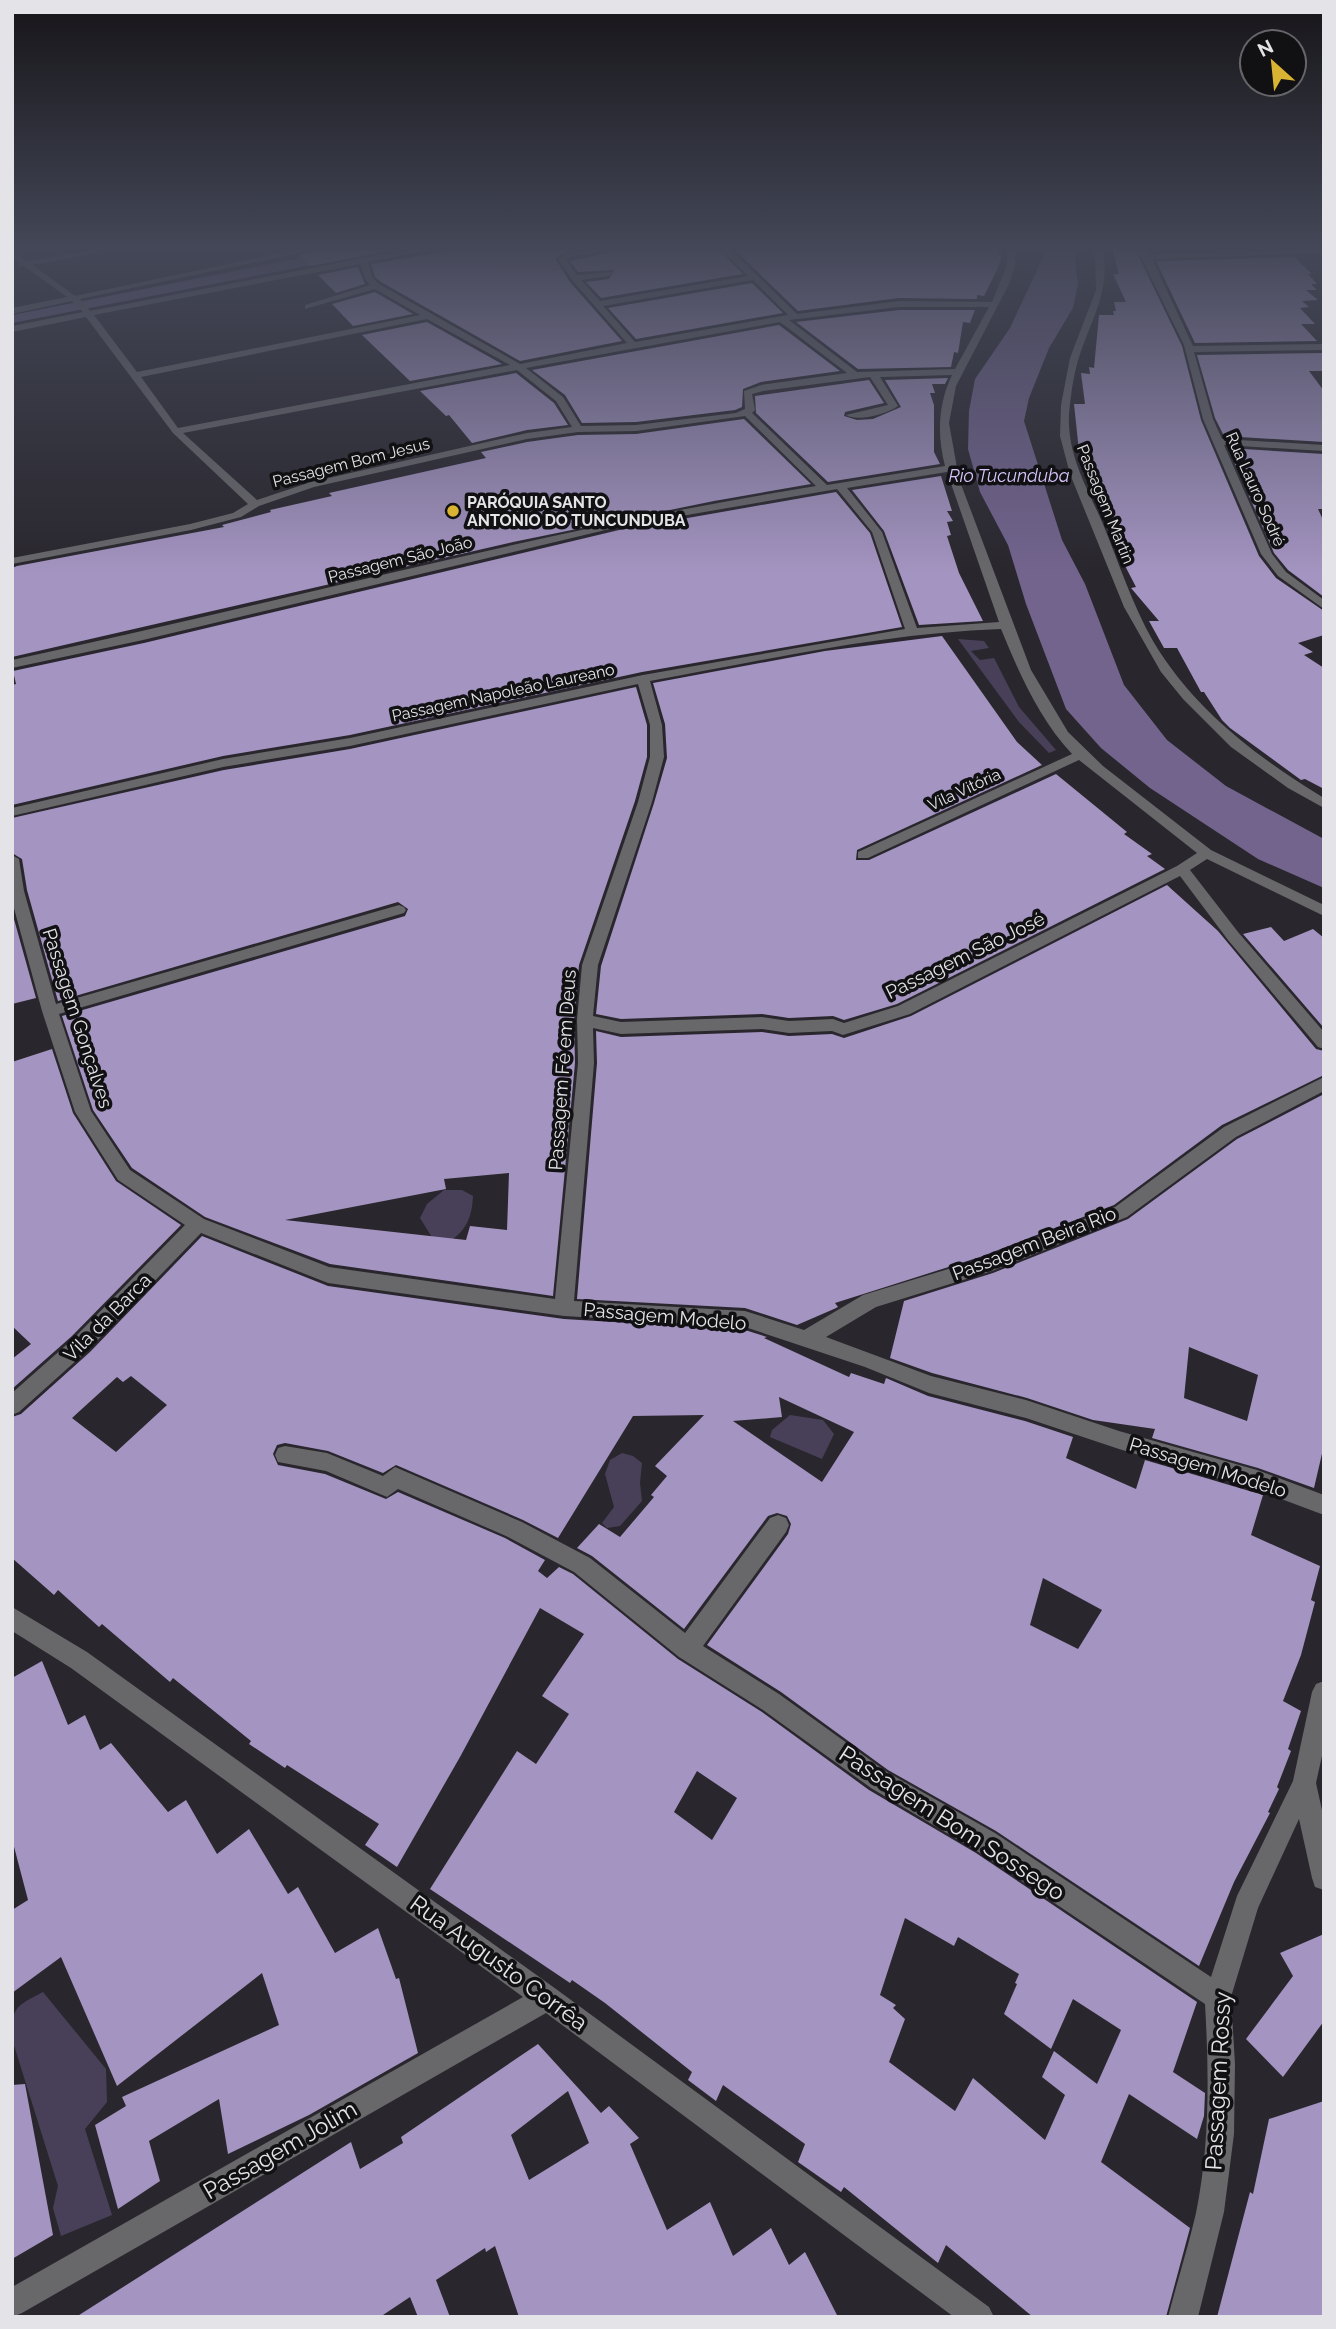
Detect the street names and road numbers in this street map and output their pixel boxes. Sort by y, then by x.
street label: Rua Lauro Sodré [1222,429,1289,549]
street label: Passagem Bom Jesus [271,434,432,491]
street label: Passagem Martin [1073,442,1138,567]
street label: Passagem São João [326,532,474,587]
street label: Passagem Napoleão Laureano [390,660,616,725]
street label: Vila Vitória [925,764,1004,815]
street label: Passagem São José [882,907,1048,1003]
street label: Passagem Gonçalves [39,925,117,1111]
street label: Passagem Fé em Deus [544,969,580,1171]
street label: Passagem Beira Rio [949,1202,1119,1284]
street label: Vila da Barca [59,1269,155,1365]
street label: Passagem Modelo [583,1298,747,1334]
street label: Passagem Modelo [1127,1433,1289,1501]
street label: Passagem Bom Sossego [834,1740,1070,1906]
street label: Rua Augusto Corrêa [405,1889,593,2036]
street label: Passagem Rossy [1199,1991,1236,2171]
street label: Passagem Jolim [198,2095,361,2204]

